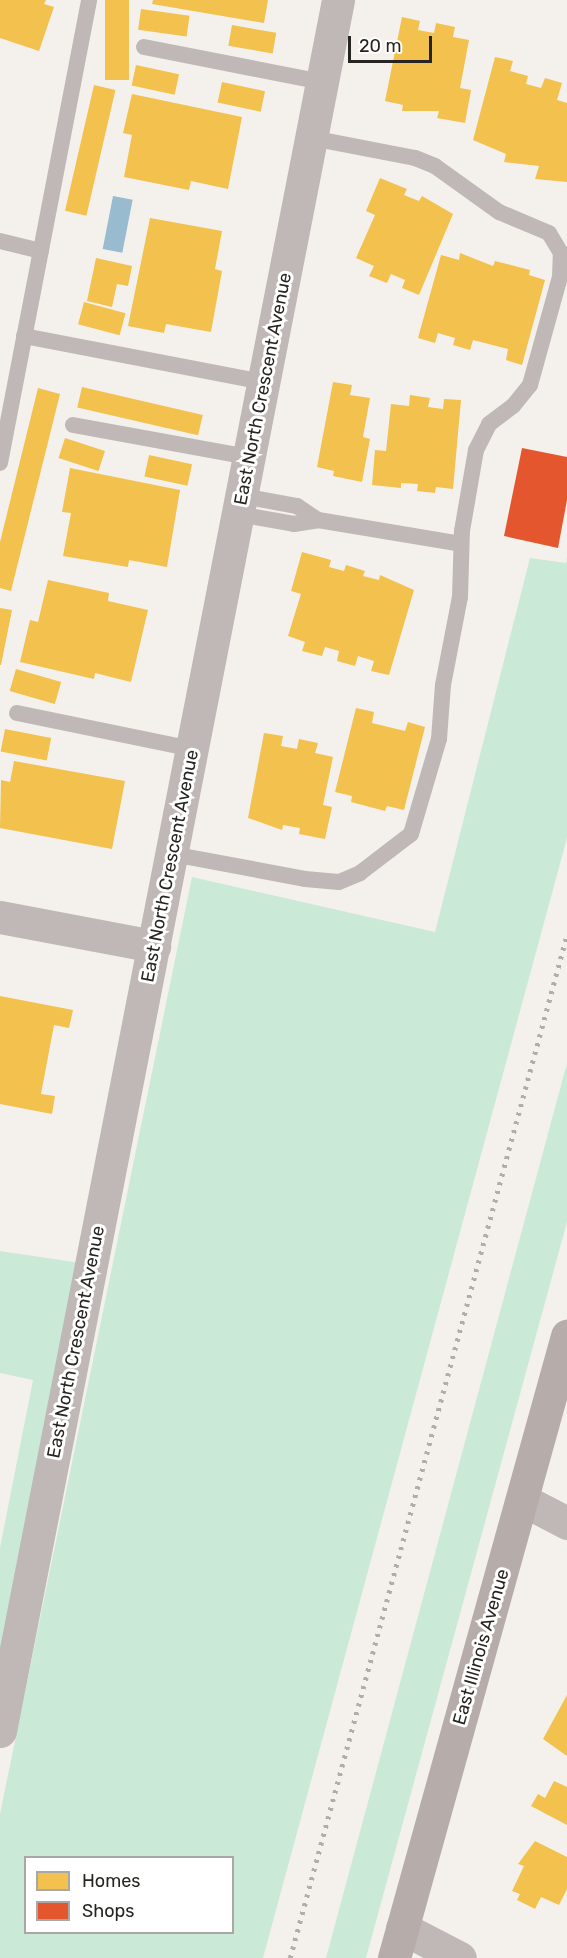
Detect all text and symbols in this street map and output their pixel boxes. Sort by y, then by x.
scale bar [351,24,435,62]
text: 20 m [359,35,401,57]
street label: East North Crescent Avenue [230,271,296,507]
street label: East North Crescent Avenue [137,748,203,984]
street label: East North Crescent Avenue [43,1224,109,1460]
street label: East Illinois Avenue [448,1566,514,1728]
legend [24,1856,234,1934]
text: Homes [82,1870,140,1892]
text: Shops [82,1900,134,1922]

